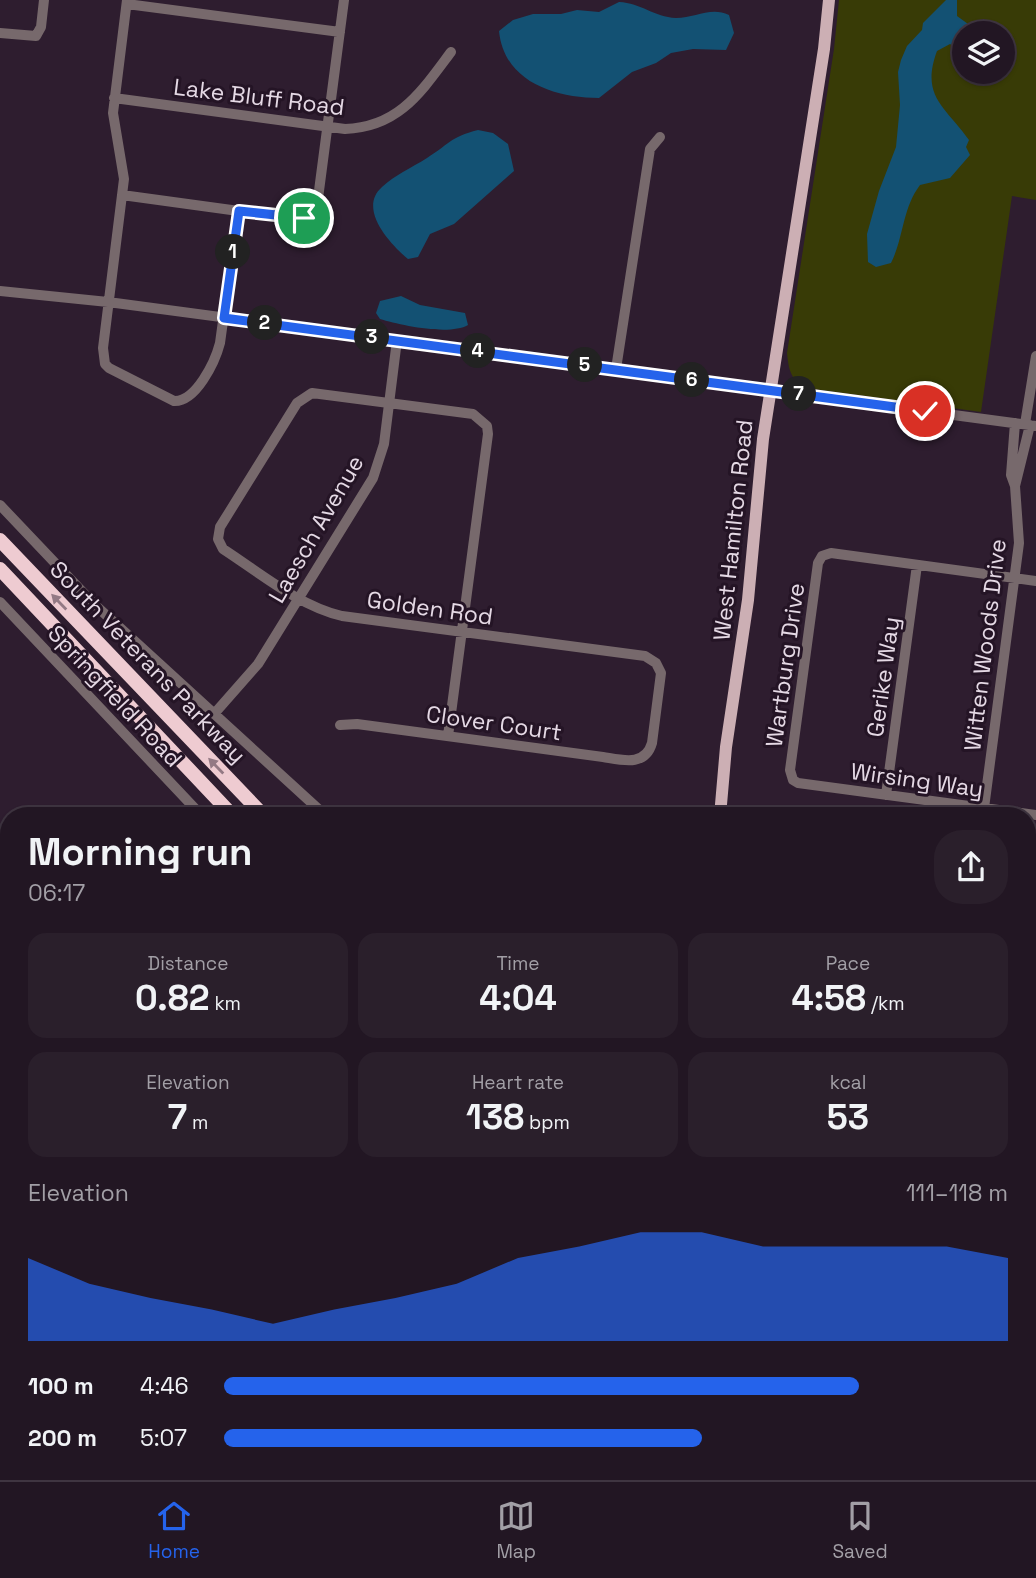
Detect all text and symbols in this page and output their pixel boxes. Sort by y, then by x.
map controls [952,21,1015,84]
button: layers [952,21,1015,84]
street label: Lake Bluff Road [172,72,346,122]
pin [274,188,334,248]
icon: arrive [285,199,323,237]
pin: 1 [216,234,250,270]
text: 1 [228,239,237,264]
pin: 2 [247,306,282,340]
text: 2 [259,310,270,335]
pin: 3 [354,320,390,354]
text: 3 [366,324,377,349]
pin: 4 [461,334,496,368]
text: 4 [471,338,484,363]
pin: 5 [568,348,602,382]
text: 5 [579,352,590,377]
pin: 6 [674,362,710,398]
text: 6 [686,367,697,392]
pin: 7 [782,376,816,412]
text: 7 [793,381,804,406]
pin [895,381,955,441]
icon: check [906,392,944,430]
street label: West Hamilton Road [706,418,760,642]
street label: Laesch Avenue [262,450,370,608]
street label: Witten Woods Drive [957,537,1013,753]
street label: South Veterans Parkway [44,555,252,769]
street label: Wartburg Drive [759,581,811,749]
street label: Golden Rod [365,584,495,632]
one-way arrow [51,593,68,610]
street label: Gerike Way [860,615,906,739]
street label: Springfield Road [41,619,189,773]
street label: Clover Court [424,699,564,747]
street label: Wirsing Way [849,756,985,804]
one-way arrow [209,758,225,775]
text: Morning run [28,828,253,876]
button: share [934,830,1008,904]
text: 06:17 [28,878,85,908]
text: Distance [148,951,228,976]
text: Time [496,951,540,976]
text: Pace [826,951,870,976]
text: 0.82 [135,976,210,1020]
text: 4:04 [479,976,557,1020]
text: 4:58 [791,976,866,1020]
text: km [210,991,241,1016]
text: /km [866,991,905,1016]
text: Elevation [146,1070,230,1095]
text: Heart rate [472,1070,564,1095]
text: kcal [830,1070,866,1095]
text: 7 [168,1095,187,1139]
text: 138 [466,1095,524,1139]
text: 53 [827,1095,869,1139]
text: m [187,1110,208,1135]
text: bpm [524,1110,570,1135]
text: Elevation [28,1178,129,1208]
text: 111–118 m [906,1178,1008,1208]
text: 100 m [28,1371,94,1401]
text: 4:46 [140,1371,189,1401]
text: 200 m [28,1423,97,1453]
text: 5:07 [140,1423,187,1453]
tab: Home [148,1497,200,1564]
tab: Map [496,1497,536,1564]
tab: Saved [832,1497,888,1564]

